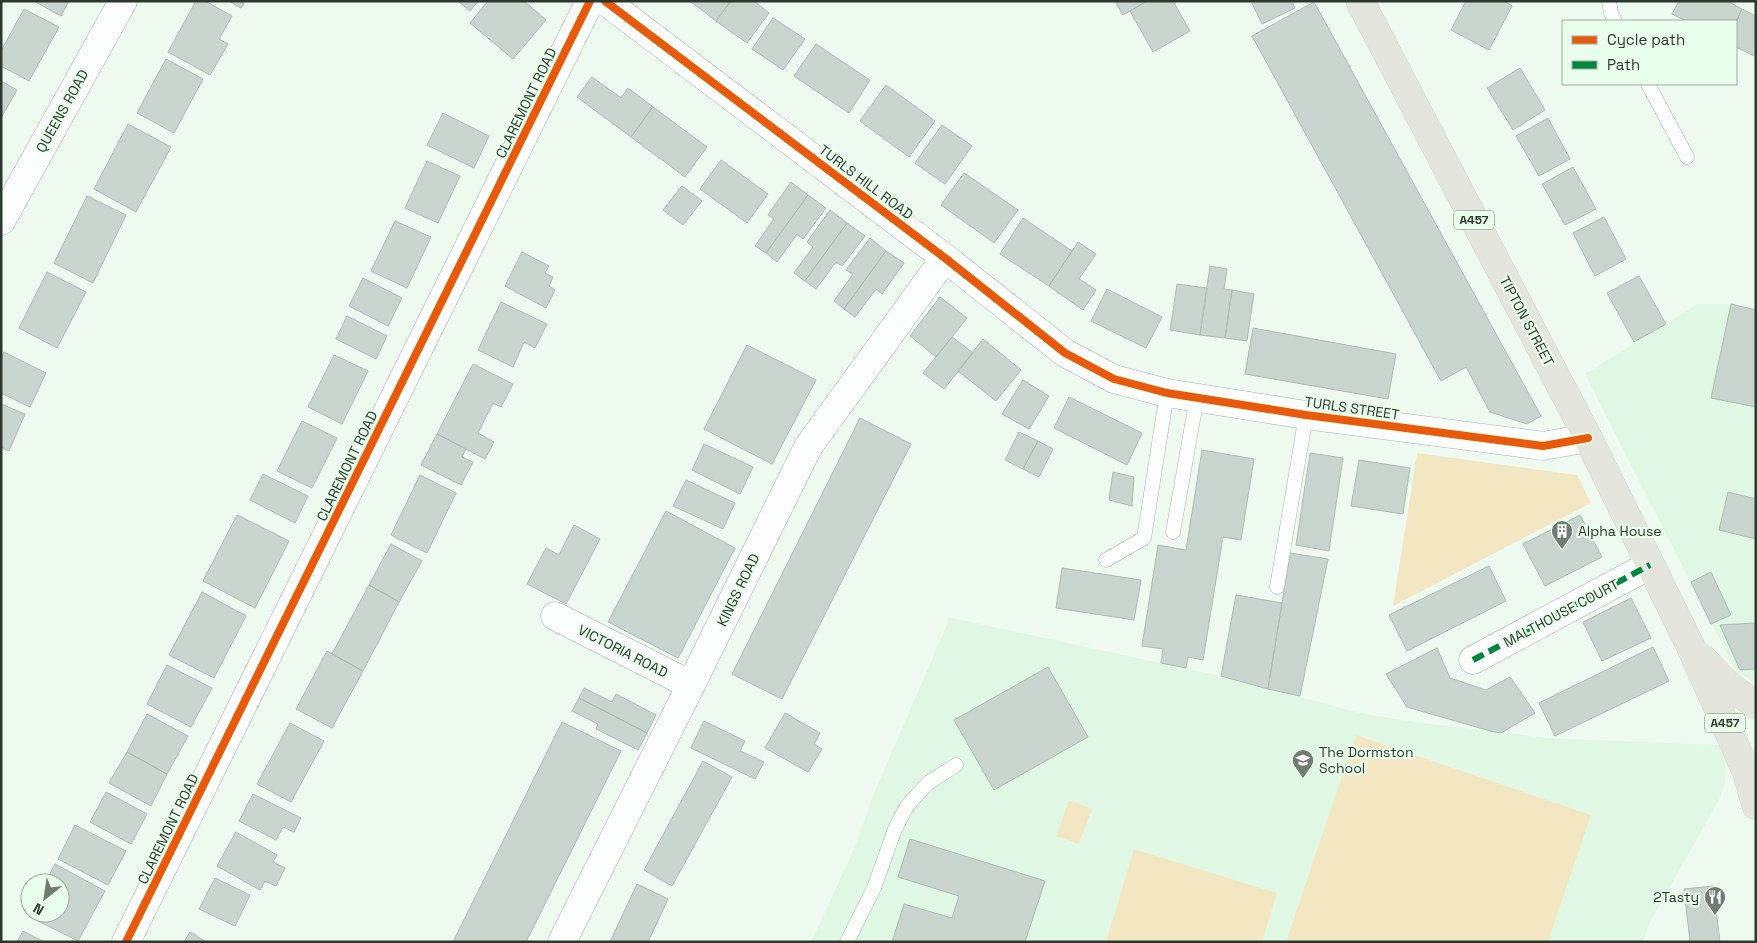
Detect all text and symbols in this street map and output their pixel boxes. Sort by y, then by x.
legend [1562,20,1737,85]
text: Cycle path [1607,30,1685,49]
street label: CLAREMONT ROAD [491,45,561,161]
text: Path [1607,55,1640,74]
street label: QUEENS ROAD [32,66,92,156]
street label: TURLS HILL ROAD [815,141,917,223]
road number: A457 [1454,210,1494,230]
street label: TIPTON STREET [1496,273,1558,369]
street label: TURLS STREET [1303,392,1401,424]
street label: CLAREMONT ROAD [312,408,382,524]
building icon: Alpha House [1550,519,1574,550]
place label: Alpha House [1578,522,1662,540]
street label: KINGS ROAD [713,551,763,629]
street label: MALTHOUSE COURT [1500,575,1622,651]
street label: VICTORIA ROAD [575,621,671,681]
road number: A457 [1705,714,1745,732]
place label: The Dormston School [1319,743,1414,777]
school or university icon: The Dormston School [1291,748,1315,779]
street label: CLAREMONT ROAD [133,771,203,887]
north arrow [20,873,70,923]
restaurant icon: 2Tasty [1703,885,1727,916]
place label: 2Tasty [1653,888,1699,906]
text: N [30,899,47,919]

